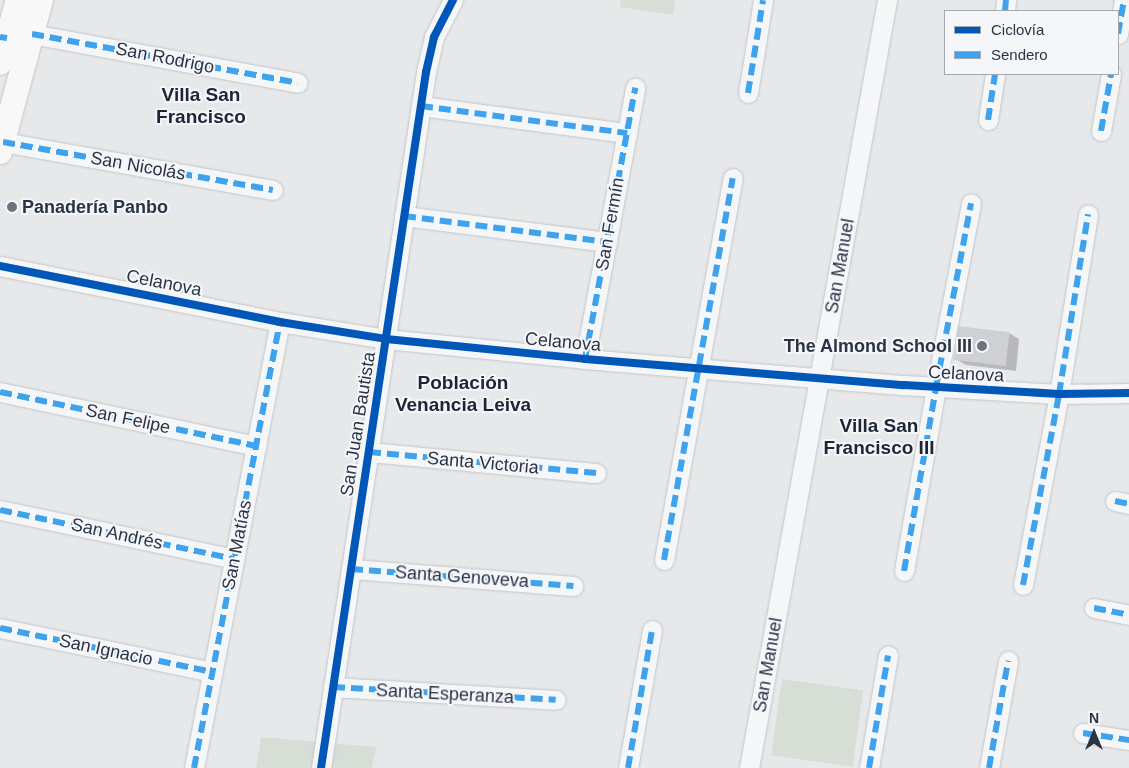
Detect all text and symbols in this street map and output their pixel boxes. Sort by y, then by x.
legend [944,10,1119,75]
text: Ciclovía [991,21,1044,38]
street label: San Rodrigo [114,38,216,78]
text: Sendero [991,46,1048,63]
district label: Villa San Francisco [156,84,246,128]
street label: San Nicolás [89,147,187,185]
street label: San Fermín [591,176,629,272]
place label: Panadería Panbo [22,196,168,218]
marker: Panadería Panbo [6,201,18,213]
street label: San Manuel [821,217,859,315]
street label: Celanova [125,265,203,301]
street label: Celanova [524,328,602,356]
place label: The Almond School III [783,335,972,357]
marker: The Almond School III [976,340,988,352]
street label: San Juan Bautista [336,350,380,498]
street label: Celanova [927,361,1005,387]
district label: Población Venancia Leiva [395,372,531,416]
street label: San Felipe [84,399,172,439]
district label: Villa San Francisco III [824,415,934,459]
street label: Santa Victoria [426,447,540,479]
street label: San Matías [218,498,256,592]
street label: San Andrés [69,514,165,554]
street label: Santa Genoveva [394,562,530,592]
street label: San Manuel [749,616,787,714]
street label: San Ignacio [57,630,155,670]
street label: Santa Esperanza [375,680,515,708]
north arrow [1069,708,1119,758]
text: N [1089,710,1099,726]

